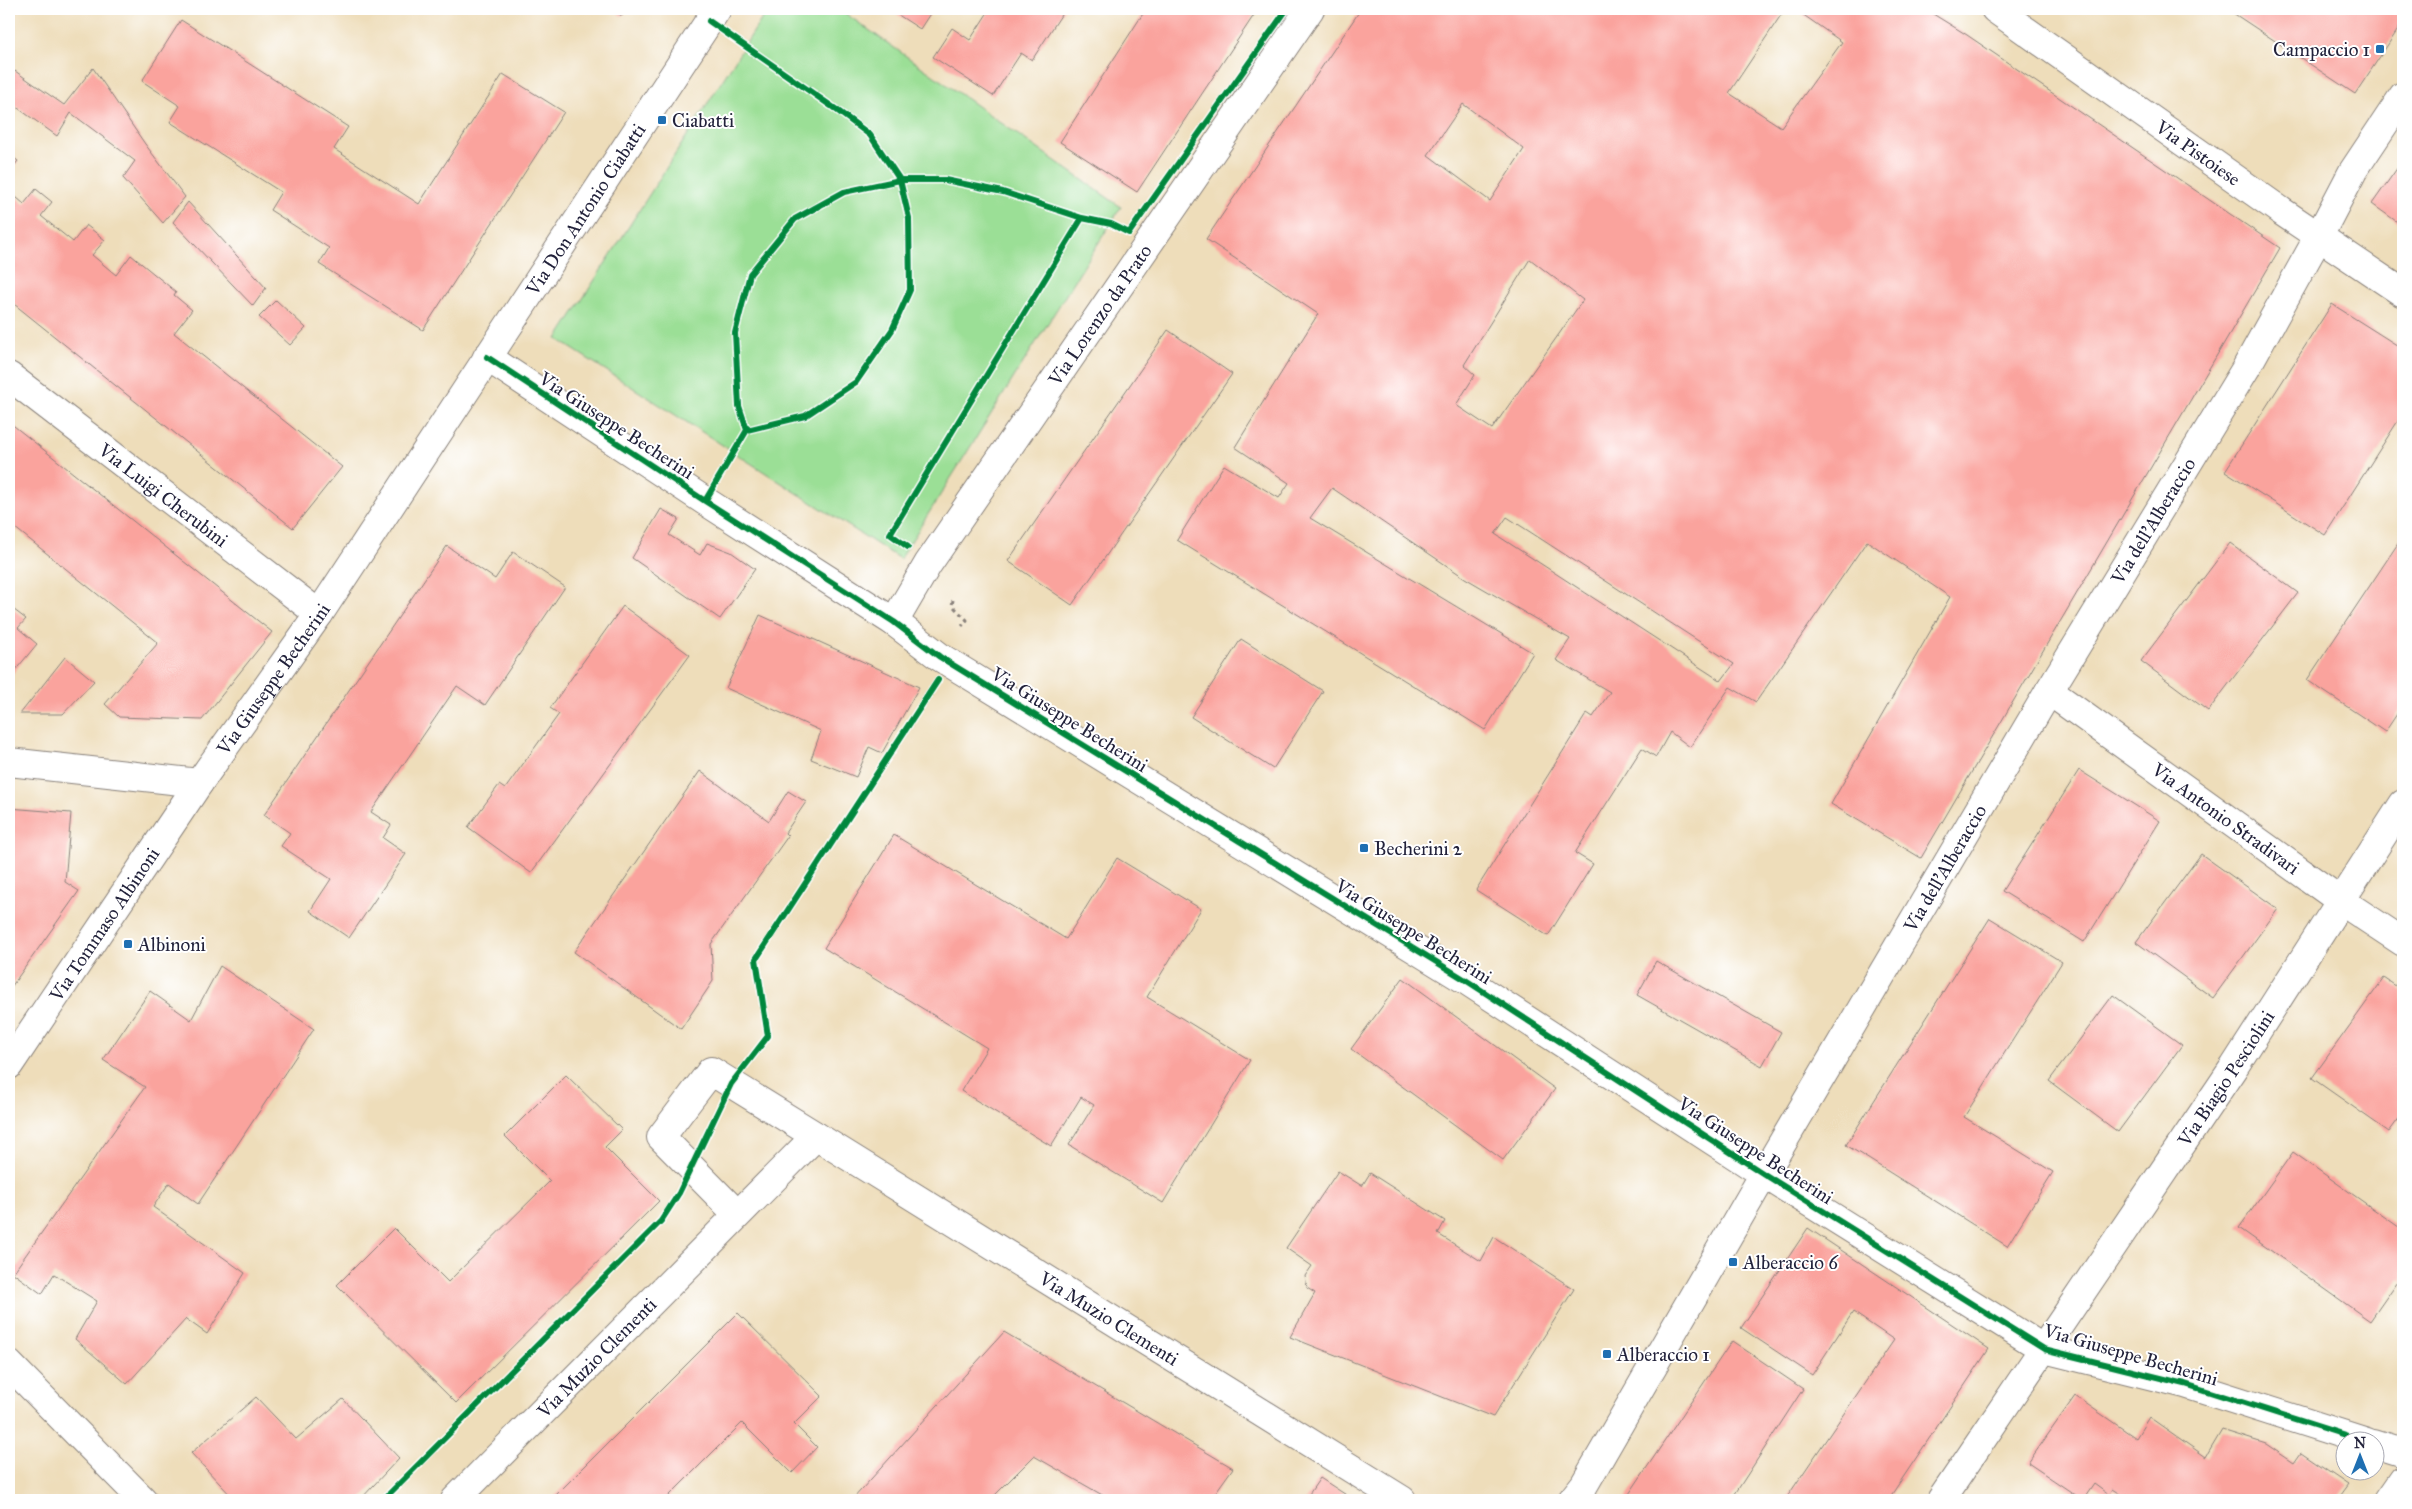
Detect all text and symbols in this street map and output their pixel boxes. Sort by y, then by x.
place label: Campaccio 1 [2273,38,2370,61]
marker: Campaccio 1 [2374,43,2386,55]
place label: Ciabatti [672,109,734,132]
marker: Ciabatti [656,114,668,126]
street label: Via Pistoiese [2151,115,2245,191]
street label: Via Don Antonio Ciabatti [521,119,651,300]
street label: Via Lorenzo da Prato [1043,240,1157,391]
street label: Via Giuseppe Becherini [534,366,699,484]
street label: Via Luigi Cherubini [93,438,233,552]
street label: Via dell'Alberaccio [2106,453,2201,589]
street label: Via Giuseppe Becherini [211,599,335,760]
street label: Via Giuseppe Becherini [986,661,1152,777]
street label: Via Antonio Stradivari [2147,757,2304,879]
street label: Via dell'Alberaccio [1898,800,1992,937]
place label: Becherini 2 [1374,837,1463,860]
marker: Becherini 2 [1358,842,1370,854]
street label: Via Tommaso Albinoni [44,843,164,1006]
street label: Via Giuseppe Becherini [1330,873,1496,989]
place label: Albinoni [137,933,206,956]
marker: Albinoni [122,938,134,950]
street label: Via Biagio Pesciolini [2172,1006,2279,1151]
street label: Via Giuseppe Becherini [1673,1091,1838,1209]
place label: Alberaccio 6 [1742,1251,1839,1274]
marker: Alberaccio 6 [1727,1256,1739,1268]
street label: Via Muzio Clementi [1034,1266,1183,1371]
street label: Via Muzio Clementi [532,1293,661,1423]
street label: Via Giuseppe Becherini [2040,1318,2221,1390]
place label: Alberaccio 1 [1616,1343,1710,1366]
marker: Alberaccio 1 [1601,1348,1613,1360]
north arrow [2334,1432,2384,1482]
text: N [2354,1435,2366,1452]

